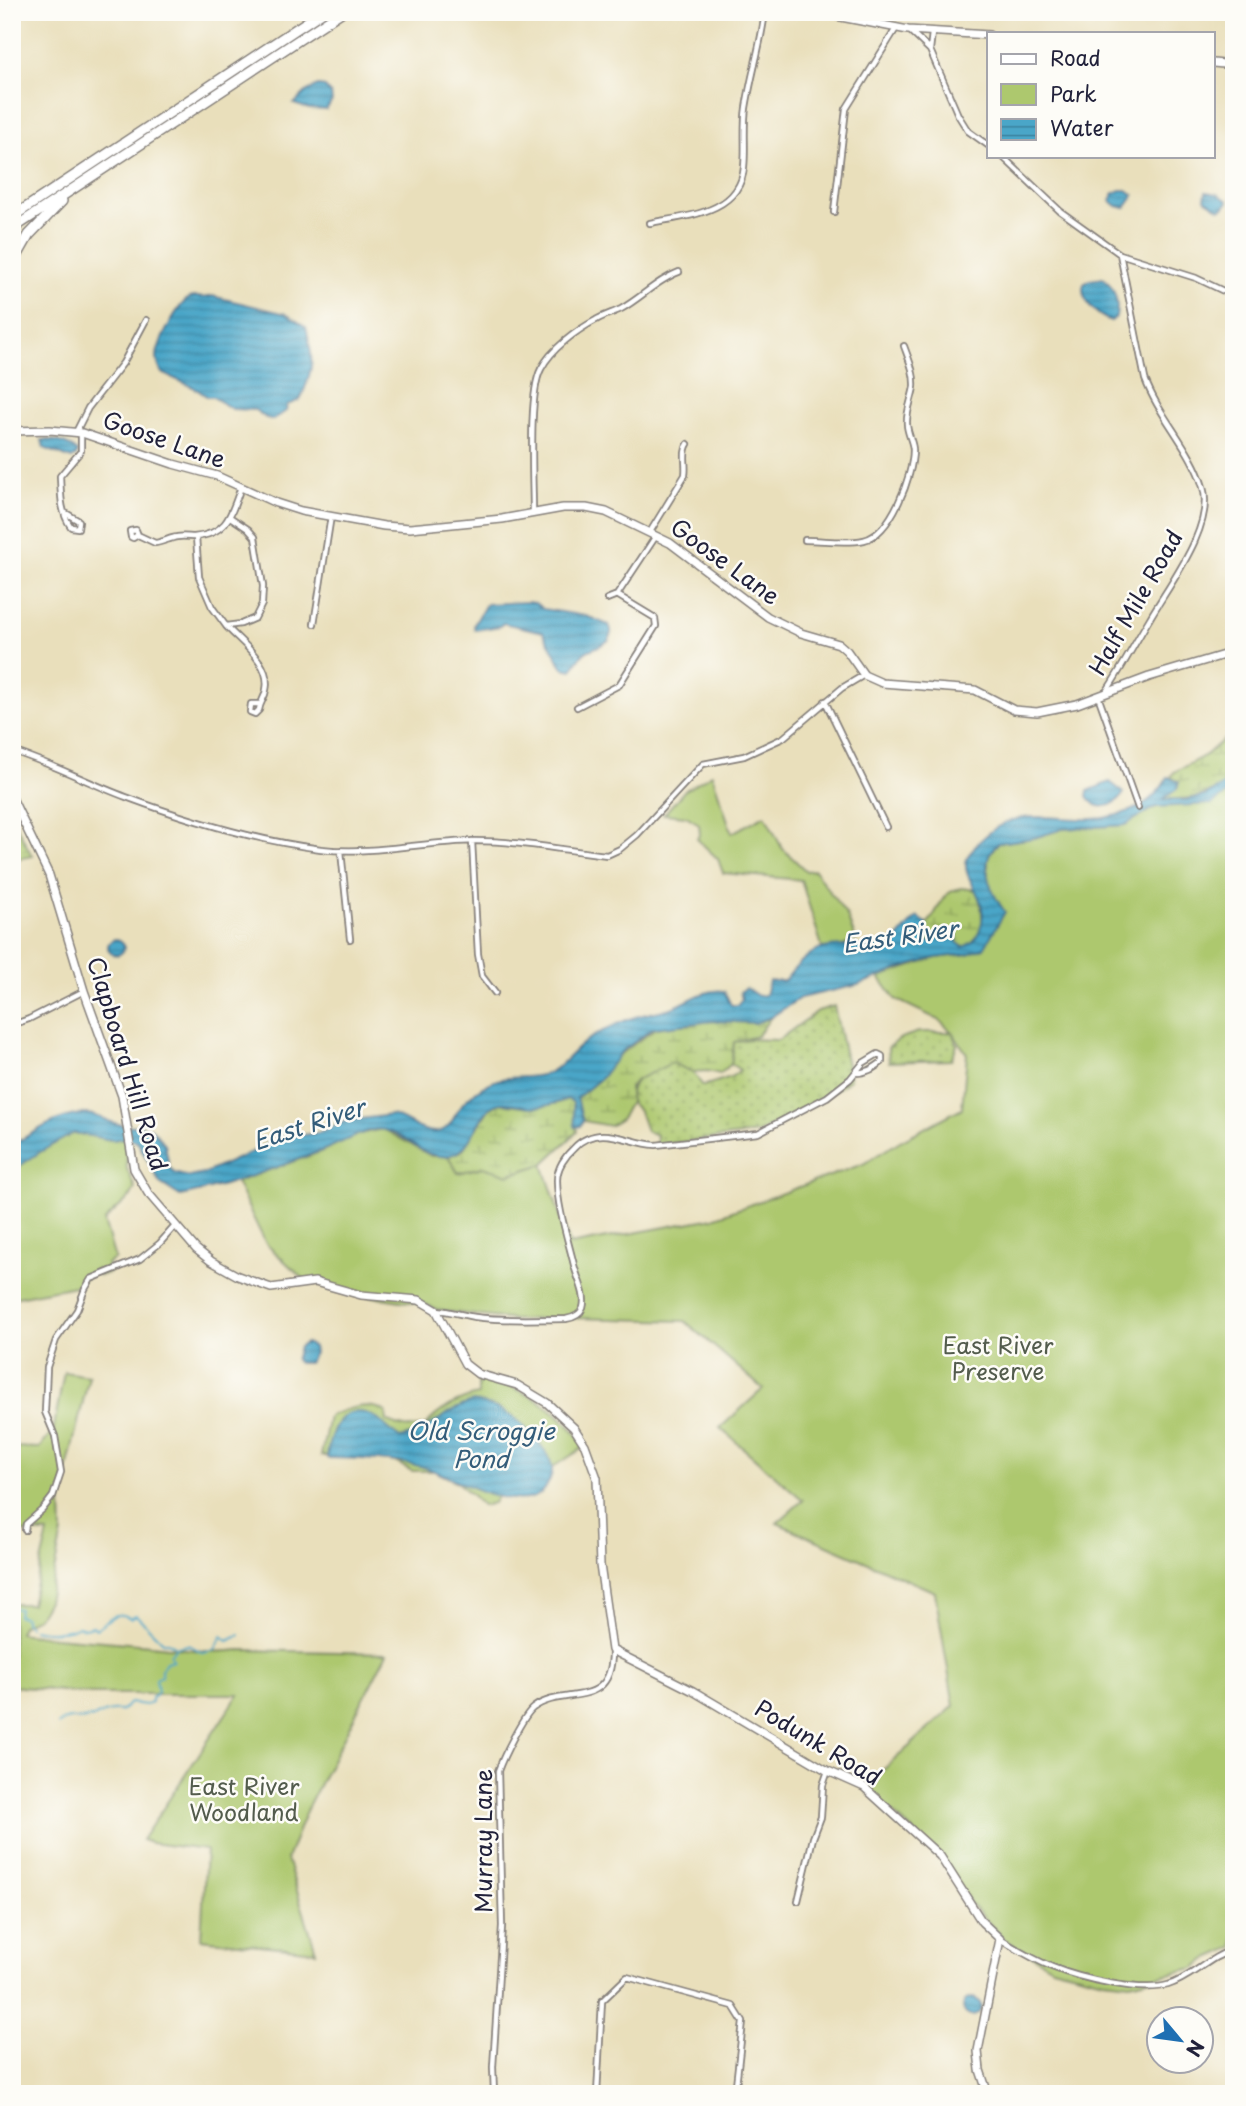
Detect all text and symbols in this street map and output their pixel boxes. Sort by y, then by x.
legend [987,32,1214,158]
text: Road [1050,41,1101,73]
text: Park [1050,77,1097,109]
text: Water [1050,111,1114,143]
street label: Goose Lane [98,401,231,476]
street label: Goose Lane [664,509,788,613]
street label: Half Mile Road [1079,523,1191,682]
water label: East River [840,909,963,961]
street label: Clapboard Hill Road [79,952,178,1175]
water label: East River [248,1087,372,1158]
park label: East River Preserve [942,1327,1054,1388]
water label: Old Scroggie Pond [407,1412,556,1476]
street label: Podunk Road [749,1690,889,1794]
park label: East River Woodland [188,1768,300,1829]
street label: Murray Lane [465,1769,500,1913]
north arrow [1144,2004,1214,2074]
text: N [1180,2035,1212,2062]

